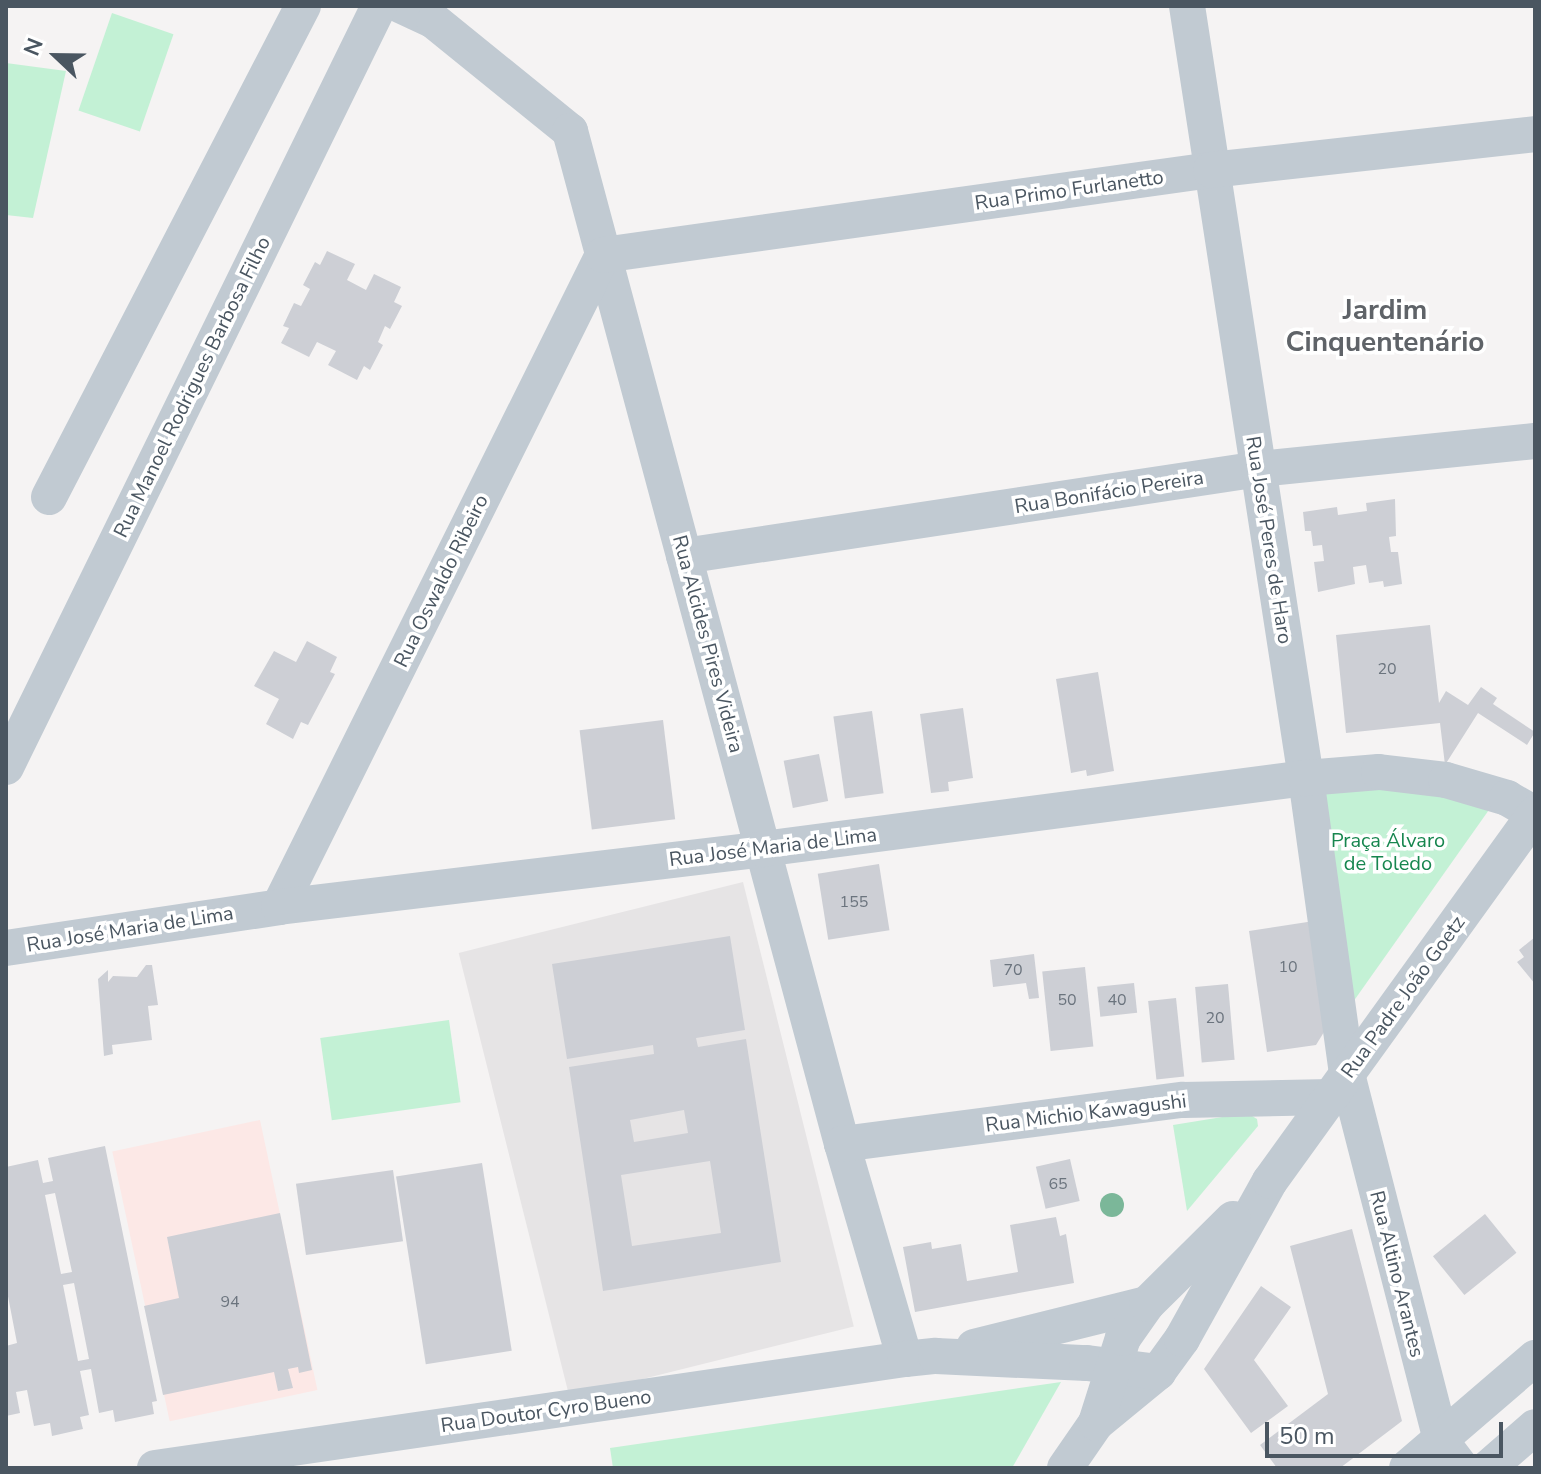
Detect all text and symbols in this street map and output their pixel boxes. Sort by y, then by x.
north arrow [16,16,96,96]
text: N [17,34,51,60]
street label: Rua Primo Furlanetto [973,165,1165,215]
street label: Rua Manoel Rodrigues Barbosa Filho [109,233,275,541]
district label: Jardim Cinquentenário [1286,293,1484,359]
street label: Rua José Peres de Haro [1241,434,1297,646]
street label: Rua Bonifácio Pereira [1013,465,1205,519]
street label: Rua Oswaldo Ribeiro [389,491,493,671]
street label: Rua Alcides Pires Videira [667,532,749,756]
house number: 20 [1377,659,1397,679]
street label: Rua José Maria de Lima [668,822,878,872]
park label: Praça Álvaro de Toledo [1331,828,1445,875]
house number: 155 [840,892,868,912]
street label: Rua José Maria de Lima [25,901,235,957]
street label: Rua Padre João Goetz [1336,911,1470,1083]
house number: 10 [1278,957,1298,977]
house number: 70 [1003,960,1023,980]
house number: 50 [1057,990,1077,1010]
house number: 40 [1107,990,1127,1010]
house number: 20 [1205,1008,1225,1028]
street label: Rua Michio Kawagushi [984,1089,1188,1137]
house number: 65 [1048,1174,1068,1194]
street label: Rua Altino Arantes [1365,1188,1429,1360]
house number: 94 [220,1292,240,1312]
street label: Rua Doutor Cyro Bueno [439,1384,653,1438]
scale bar [1269,1406,1507,1456]
text: 50 m [1279,1420,1335,1452]

